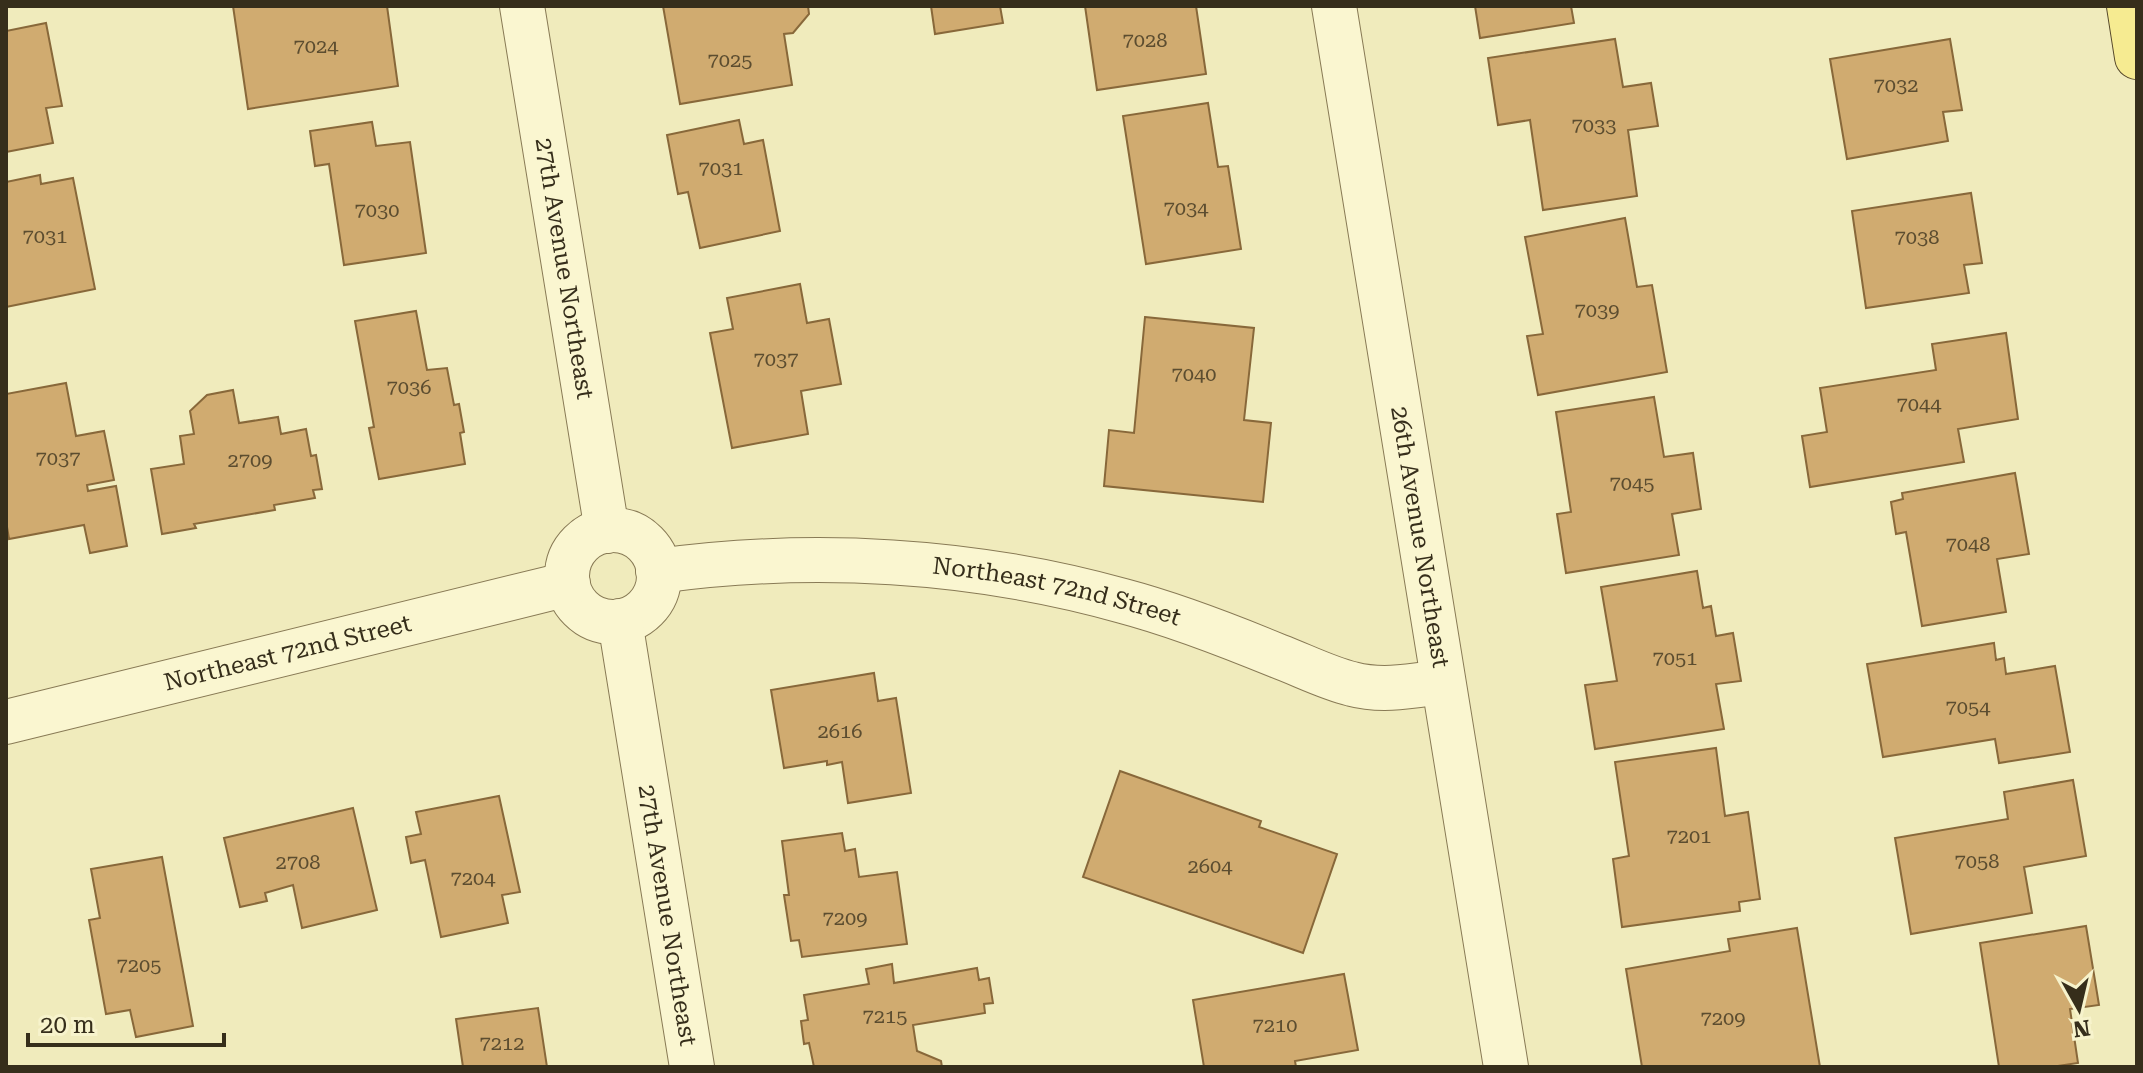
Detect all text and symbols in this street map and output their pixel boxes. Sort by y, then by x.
house number: 7028 [1123,28,1167,52]
house number: 7024 [294,34,339,58]
house number: 7025 [708,48,752,72]
house number: 7032 [1874,73,1918,97]
house number: 7033 [1572,113,1616,137]
street label: 27th Avenue Northeast [530,136,599,401]
house number: 7031 [699,156,743,180]
house number: 7034 [1164,196,1209,220]
house number: 7030 [355,198,399,222]
house number: 7031 [23,224,67,248]
house number: 7038 [1895,225,1939,249]
house number: 7039 [1575,298,1619,322]
house number: 7037 [754,347,798,371]
house number: 7040 [1172,362,1216,386]
house number: 7036 [387,375,431,399]
house number: 7044 [1897,392,1942,416]
street label: 26th Avenue Northeast [1385,404,1455,670]
house number: 7037 [36,446,80,470]
house number: 2709 [228,448,272,472]
house number: 7045 [1610,471,1654,495]
house number: 7048 [1946,532,1990,556]
street label: Northeast 72nd Street [931,552,1185,632]
street label: Northeast 72nd Street [161,609,414,697]
house number: 7051 [1653,646,1697,670]
house number: 7054 [1946,695,1991,719]
house number: 2616 [818,719,862,743]
street label: 27th Avenue Northeast [633,782,702,1048]
house number: 7201 [1667,824,1711,848]
house number: 7058 [1955,849,1999,873]
house number: 2708 [276,850,320,874]
house number: 2604 [1188,854,1233,878]
house number: 7204 [451,866,496,890]
house number: 7209 [823,906,867,930]
house number: 7205 [117,953,161,977]
north arrow [2039,969,2119,1049]
scale bar [28,997,224,1047]
house number: 7215 [863,1004,907,1028]
house number: 7209 [1701,1006,1745,1030]
text: 20 m [40,1011,95,1039]
house number: 7210 [1253,1013,1297,1037]
text: N [2072,1015,2092,1042]
house number: 7212 [480,1031,524,1055]

